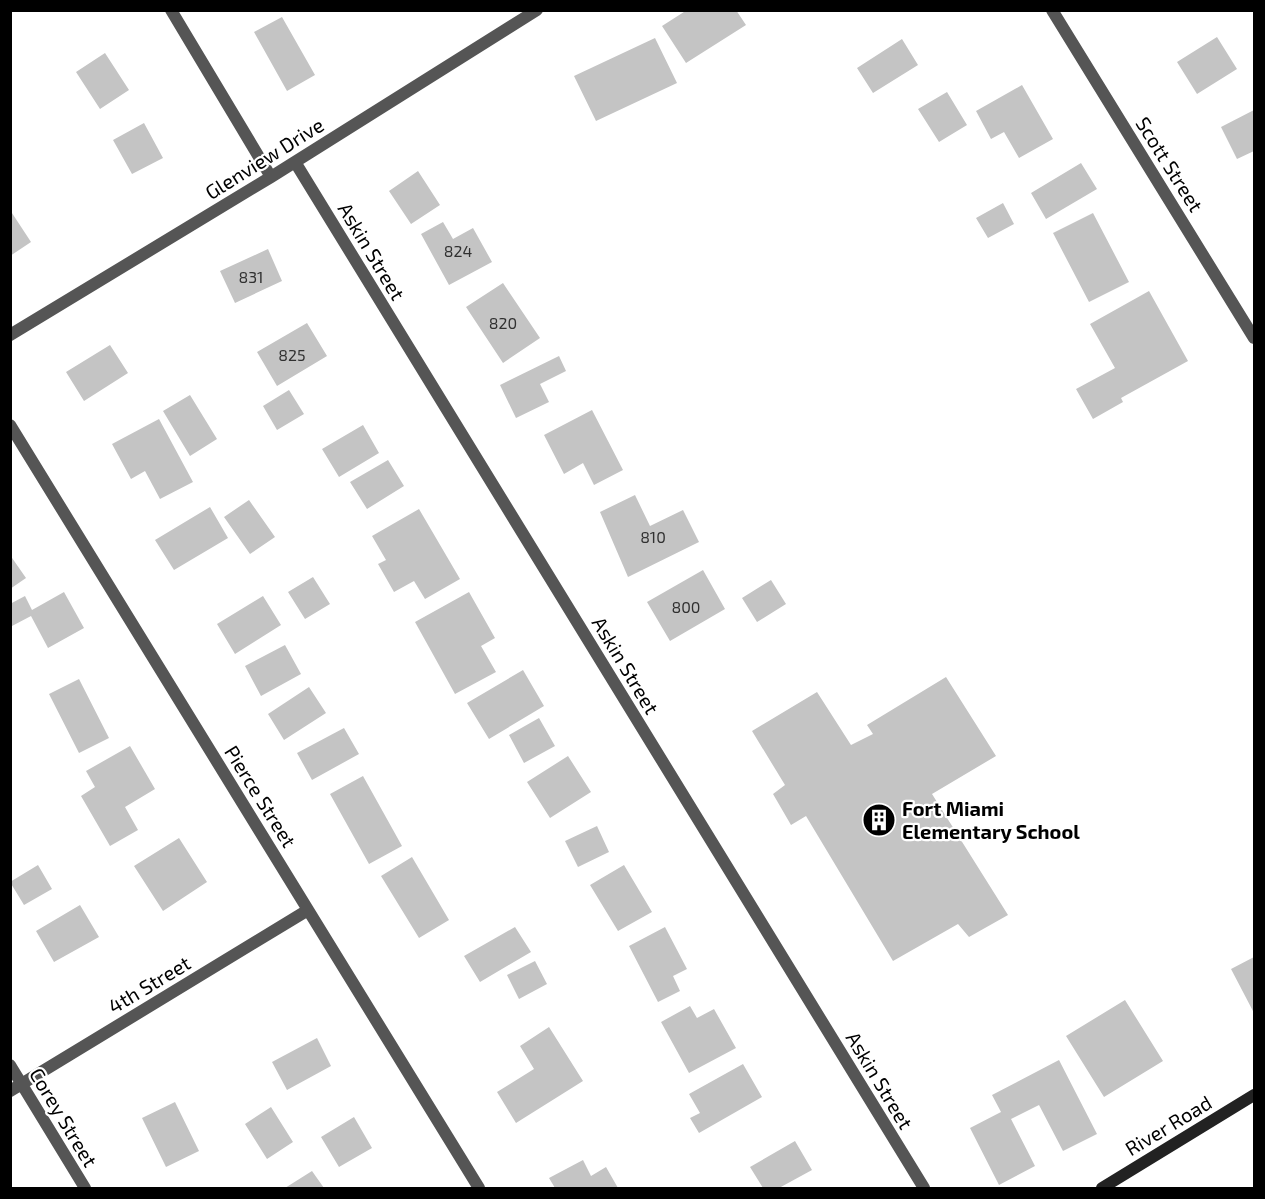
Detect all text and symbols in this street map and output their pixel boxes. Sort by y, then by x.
street label: Glenview Drive [200,112,328,204]
street label: Scott Street [1131,112,1209,216]
street label: Askin Street [334,198,411,304]
house number: 824 [444,241,472,260]
house number: 831 [239,267,263,286]
house number: 820 [489,313,517,332]
house number: 825 [278,345,306,364]
house number: 810 [640,527,666,546]
house number: 800 [671,597,701,616]
street label: Askin Street [588,612,665,718]
street label: Pierce Street [220,741,302,852]
place label: Fort Miami Elementary School [902,796,1080,844]
building icon: Fort Miami Elementary School [861,802,897,838]
street label: 4th Street [104,950,195,1018]
street label: Askin Street [842,1027,919,1133]
street label: Corey Street [25,1063,103,1171]
street label: River Road [1120,1090,1216,1160]

